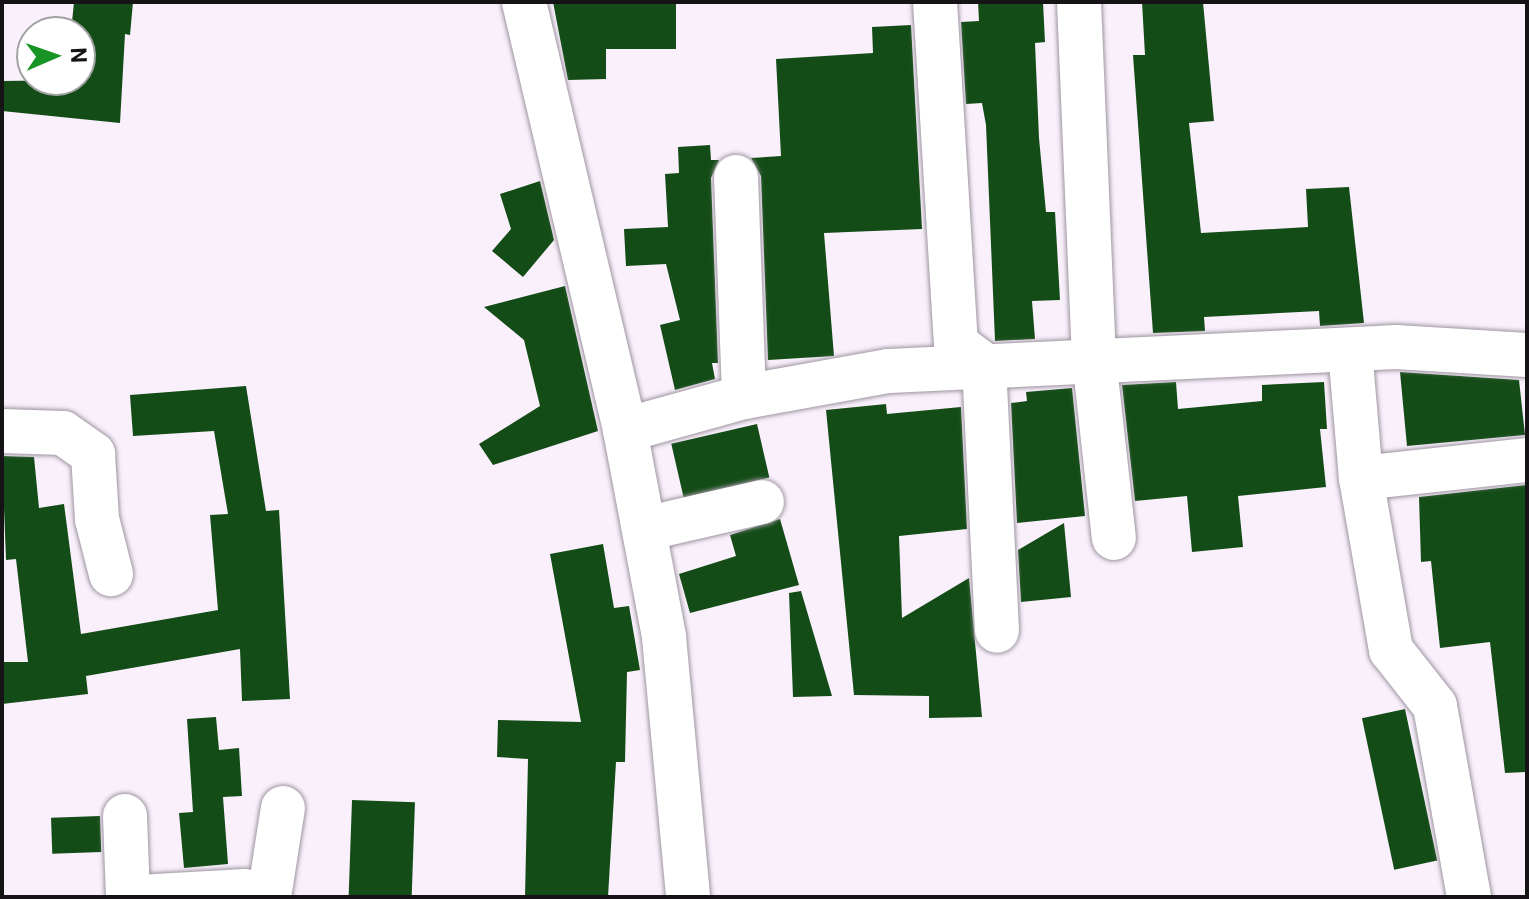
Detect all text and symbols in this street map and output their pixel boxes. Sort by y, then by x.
north arrow [16,16,96,96]
text: N [66,47,91,63]

